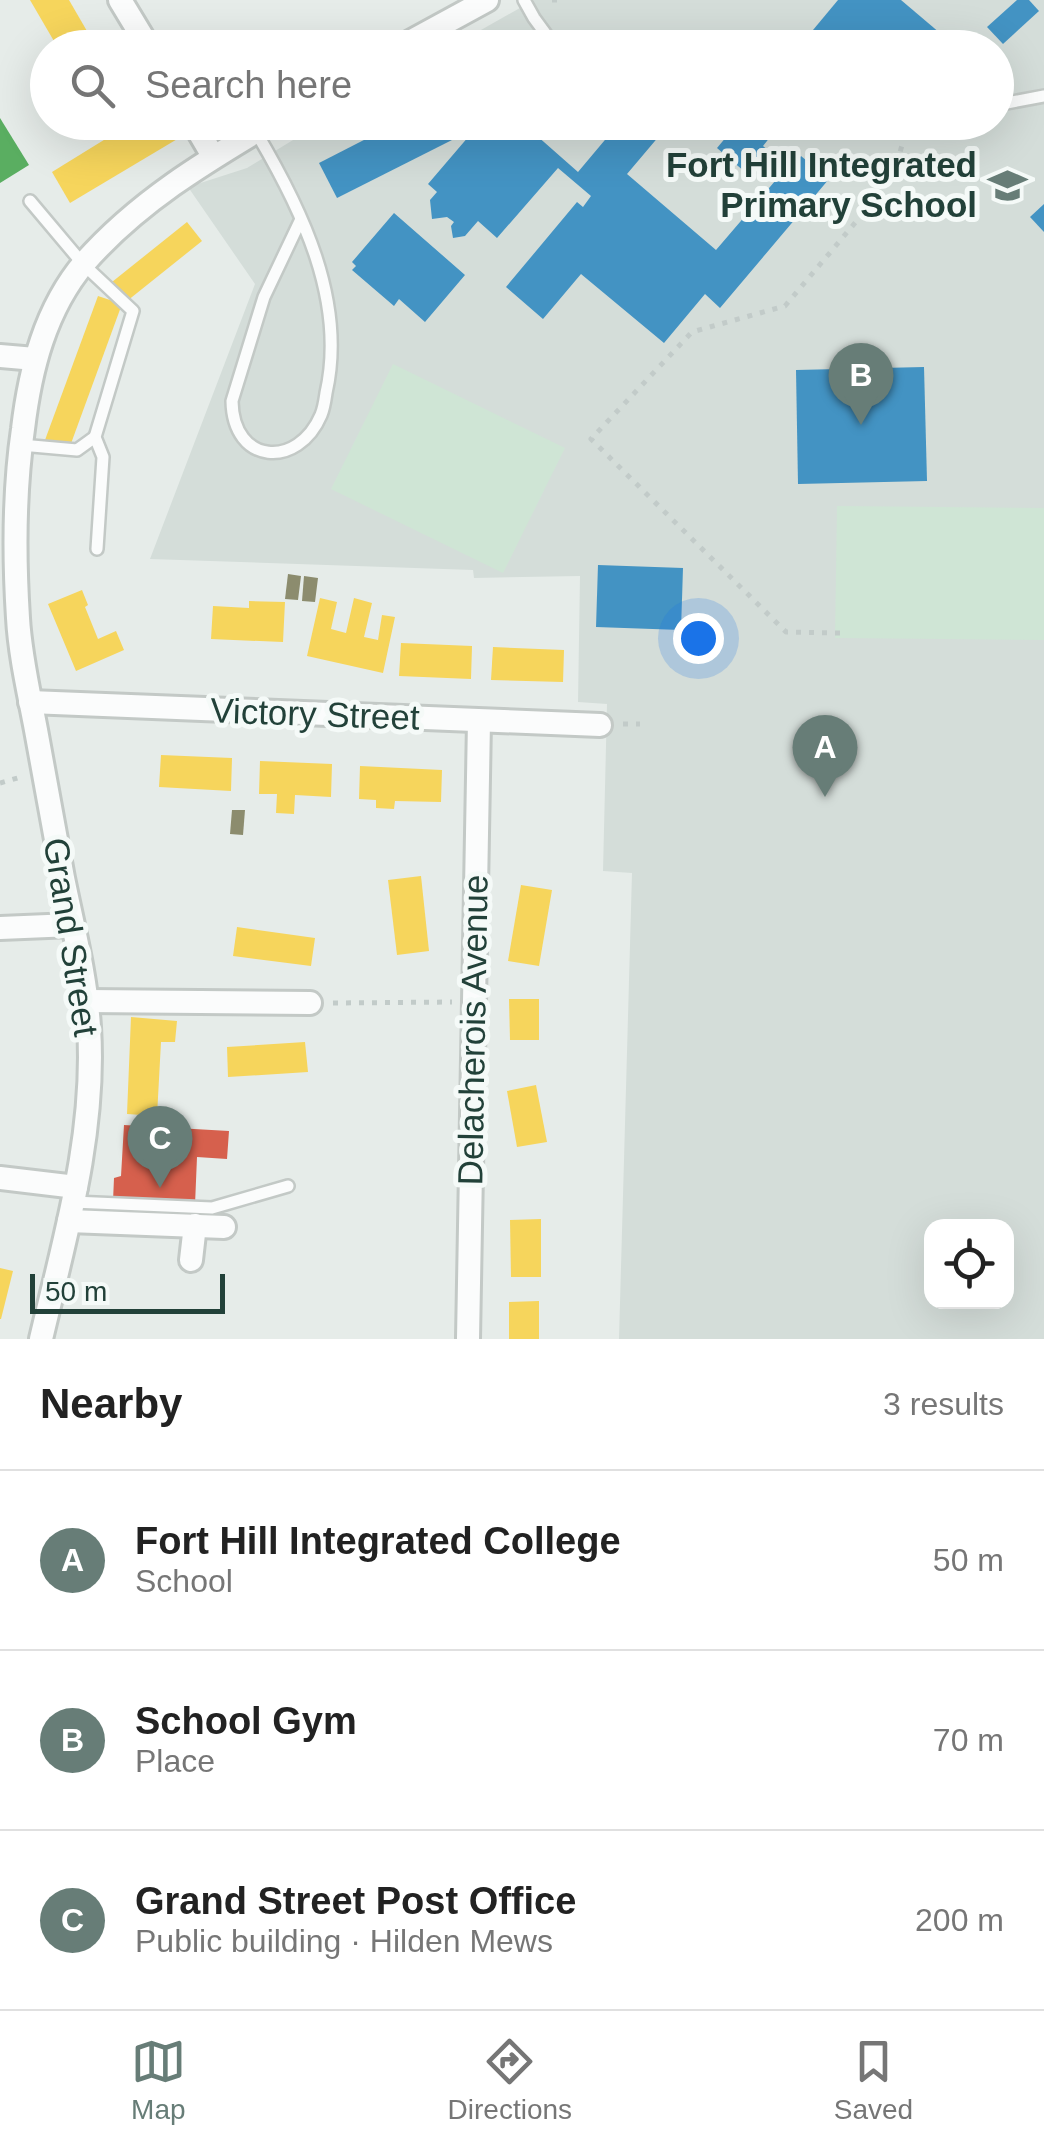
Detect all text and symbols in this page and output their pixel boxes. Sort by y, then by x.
search box [30,30,1014,140]
icon: search [65,58,120,113]
text: Search here [145,64,352,106]
place label: Fort Hill Integrated Primary School [666,145,977,224]
school or university icon: Fort Hill Integrated Primary School [986,164,1028,206]
pin: B [828,342,894,425]
your location [673,613,724,664]
street label: Victory Street [210,690,421,737]
pin: A [792,714,858,797]
street label: Grand Street [37,835,106,1039]
street label: Delacherois Avenue [450,874,495,1186]
pin: C [128,1106,192,1188]
map controls [924,1219,1014,1309]
button: locate [924,1219,1014,1309]
scale bar [30,1269,225,1314]
text: 50 m [45,1276,107,1307]
text: Nearby [40,1380,182,1427]
text: 3 results [883,1386,1004,1422]
text: Fort Hill Integrated College [135,1520,621,1562]
text: A [61,1542,84,1578]
text: 50 m [933,1542,1004,1578]
text: School [135,1563,233,1599]
text: School Gym [135,1700,357,1742]
text: B [61,1722,84,1758]
text: 70 m [933,1722,1004,1758]
text: Place [135,1743,215,1779]
text: Grand Street Post Office [135,1880,576,1922]
text: C [61,1902,84,1938]
text: 200 m [915,1902,1004,1938]
text: Public building · Hilden Mews [135,1923,553,1959]
tab: Map [131,2034,186,2126]
tab: Directions [448,2034,572,2126]
tab: Saved [834,2034,913,2126]

